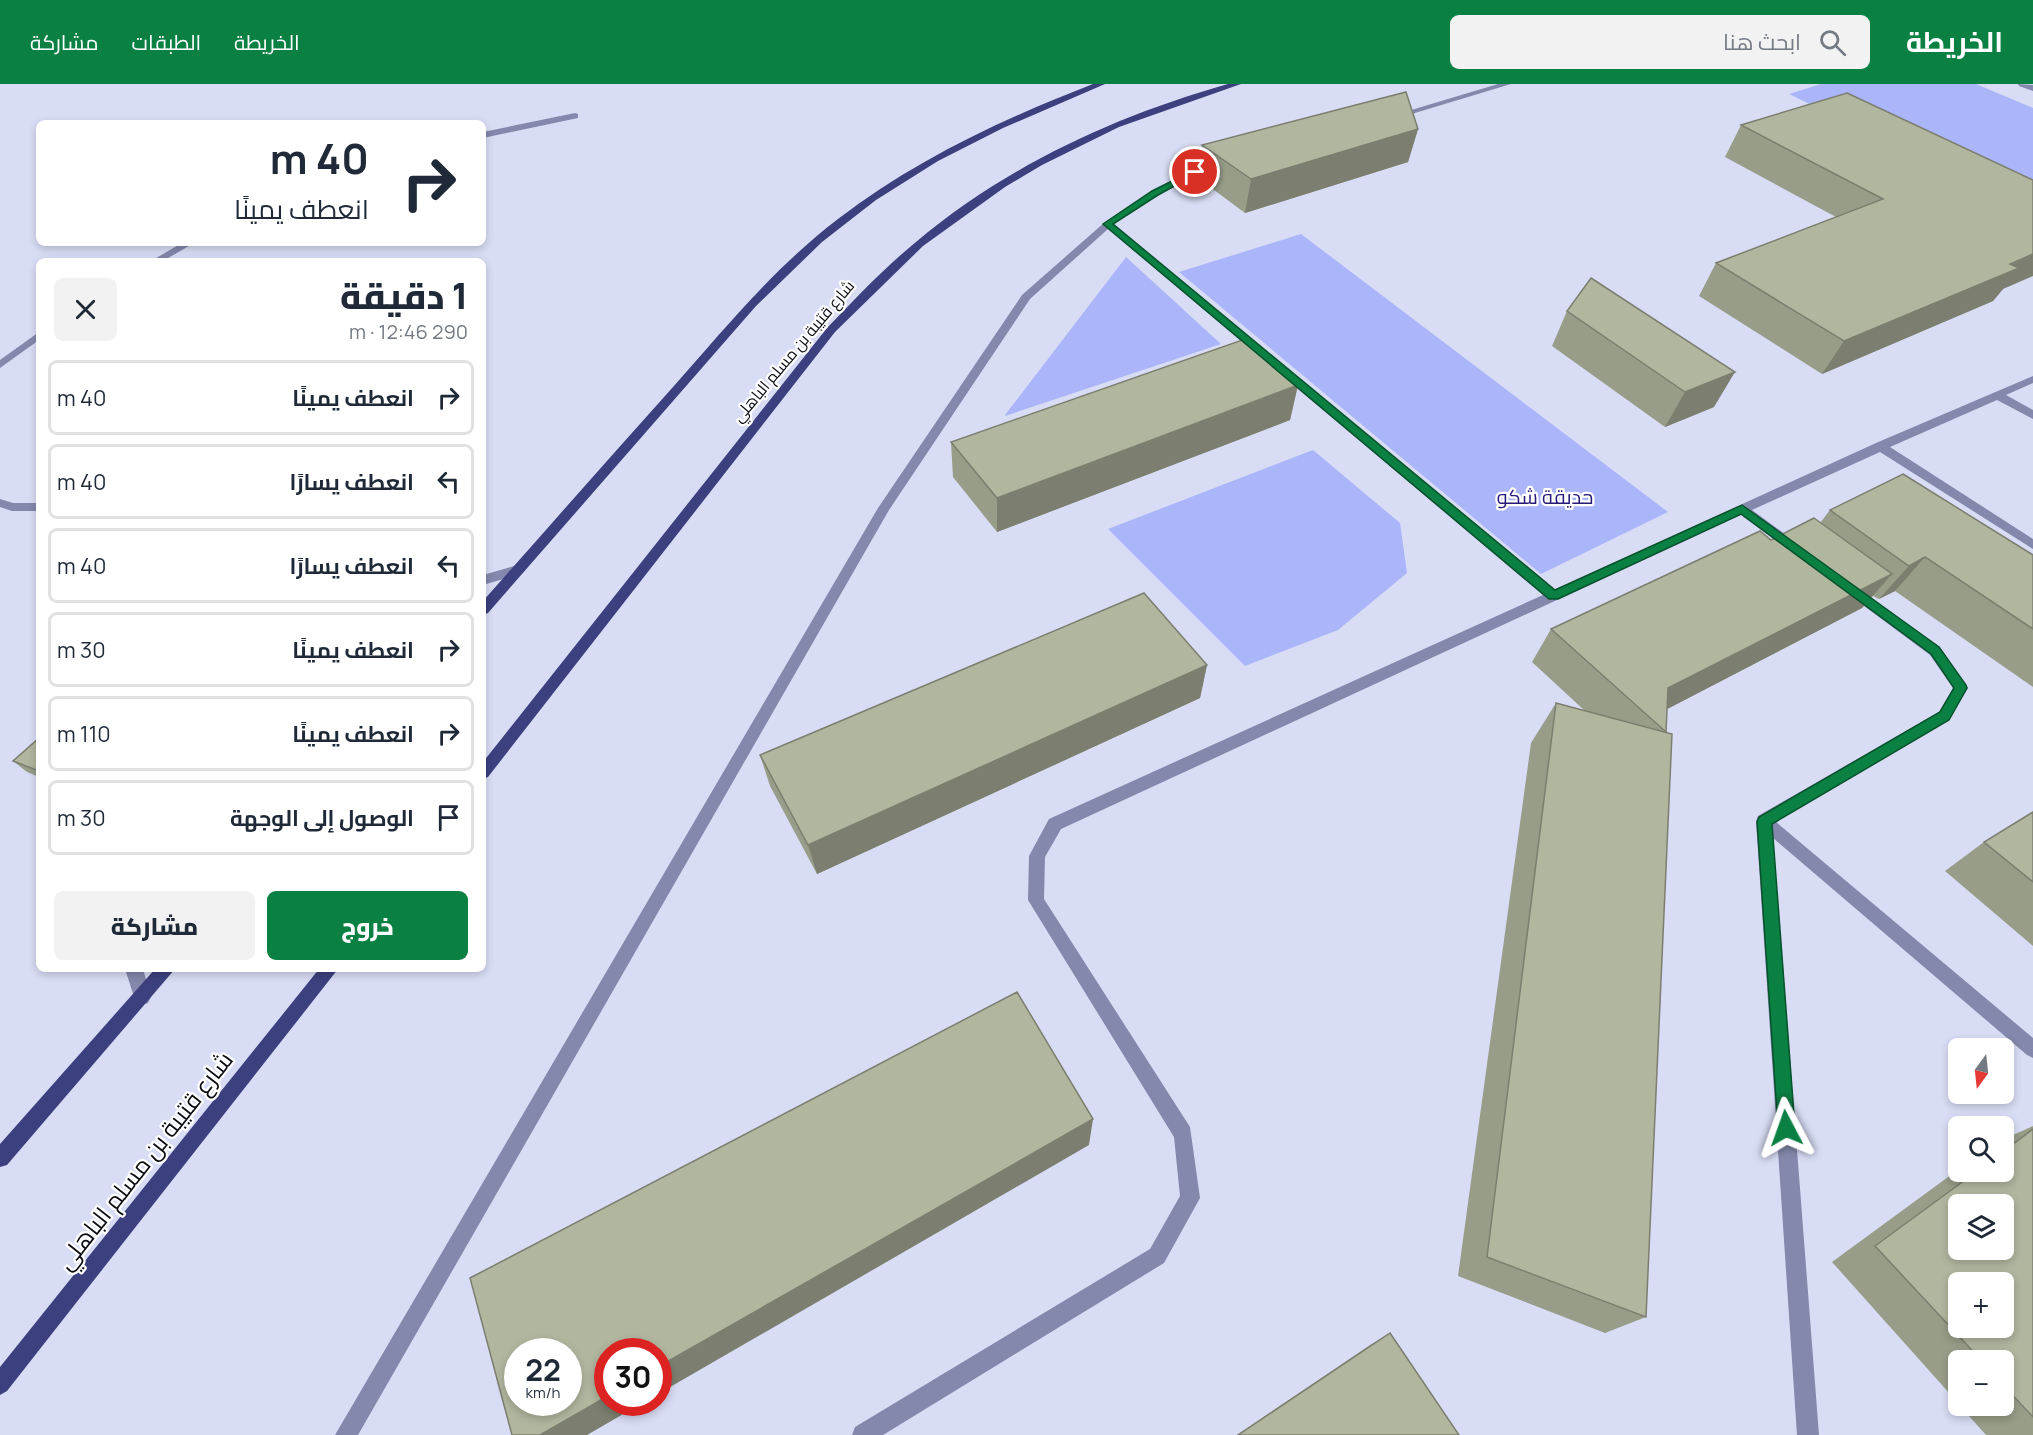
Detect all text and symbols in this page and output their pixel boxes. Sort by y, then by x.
search box [1450,15,1870,69]
text: الخريطة [1906,22,2003,60]
icon: search [1816,26,1849,59]
text: ابحث هنا [1723,27,1801,57]
text: مشاركة [30,28,99,56]
text: الطبقات [132,28,201,56]
text: الخريطة [234,28,300,56]
text: 40 m [270,129,369,187]
icon: right [390,144,468,222]
pin [1169,146,1220,197]
icon: arrive [1178,155,1211,188]
text: انعطف يمينًا [234,190,369,227]
text: 1 دقيقة [340,271,468,320]
street label: شارع قتيبة بن مسلم الباهلي [727,275,861,429]
button: close [54,278,117,341]
text: 290 m · 12:46 [349,318,468,345]
icon: right [432,381,465,414]
text: 40 m [57,383,106,413]
text: انعطف يمينًا [292,383,414,413]
icon: left [432,465,465,498]
text: 40 m [57,467,106,497]
text: انعطف يسارًا [290,467,414,497]
park label: حديقة شكو [1497,483,1593,510]
icon: left [432,549,465,582]
text: 40 m [57,551,106,581]
text: انعطف يسارًا [290,551,414,581]
icon: right [432,633,465,666]
text: 30 m [57,635,106,665]
text: انعطف يمينًا [292,635,414,665]
icon: right [432,717,465,750]
text: 110 m [57,719,111,749]
text: انعطف يمينًا [292,719,414,749]
icon: arrive [432,801,465,834]
text: 30 m [57,803,106,833]
text: الوصول إلى الوجهة [230,803,414,833]
button: مشاركة [54,891,255,960]
button: خروج [267,891,468,960]
north arrow [1948,1038,2014,1104]
map controls [1948,1038,2014,1416]
street label: شارع قتيبة بن مسلم الباهلي [48,1044,243,1279]
position arrow [1754,1096,1818,1160]
button: search [1948,1116,2014,1182]
button: layers [1948,1194,2014,1260]
button: + [1948,1272,2014,1338]
speed limit sign: 30 [594,1338,672,1416]
text: 22 [525,1349,561,1390]
button: − [1948,1350,2014,1416]
text: km/h [526,1382,560,1403]

